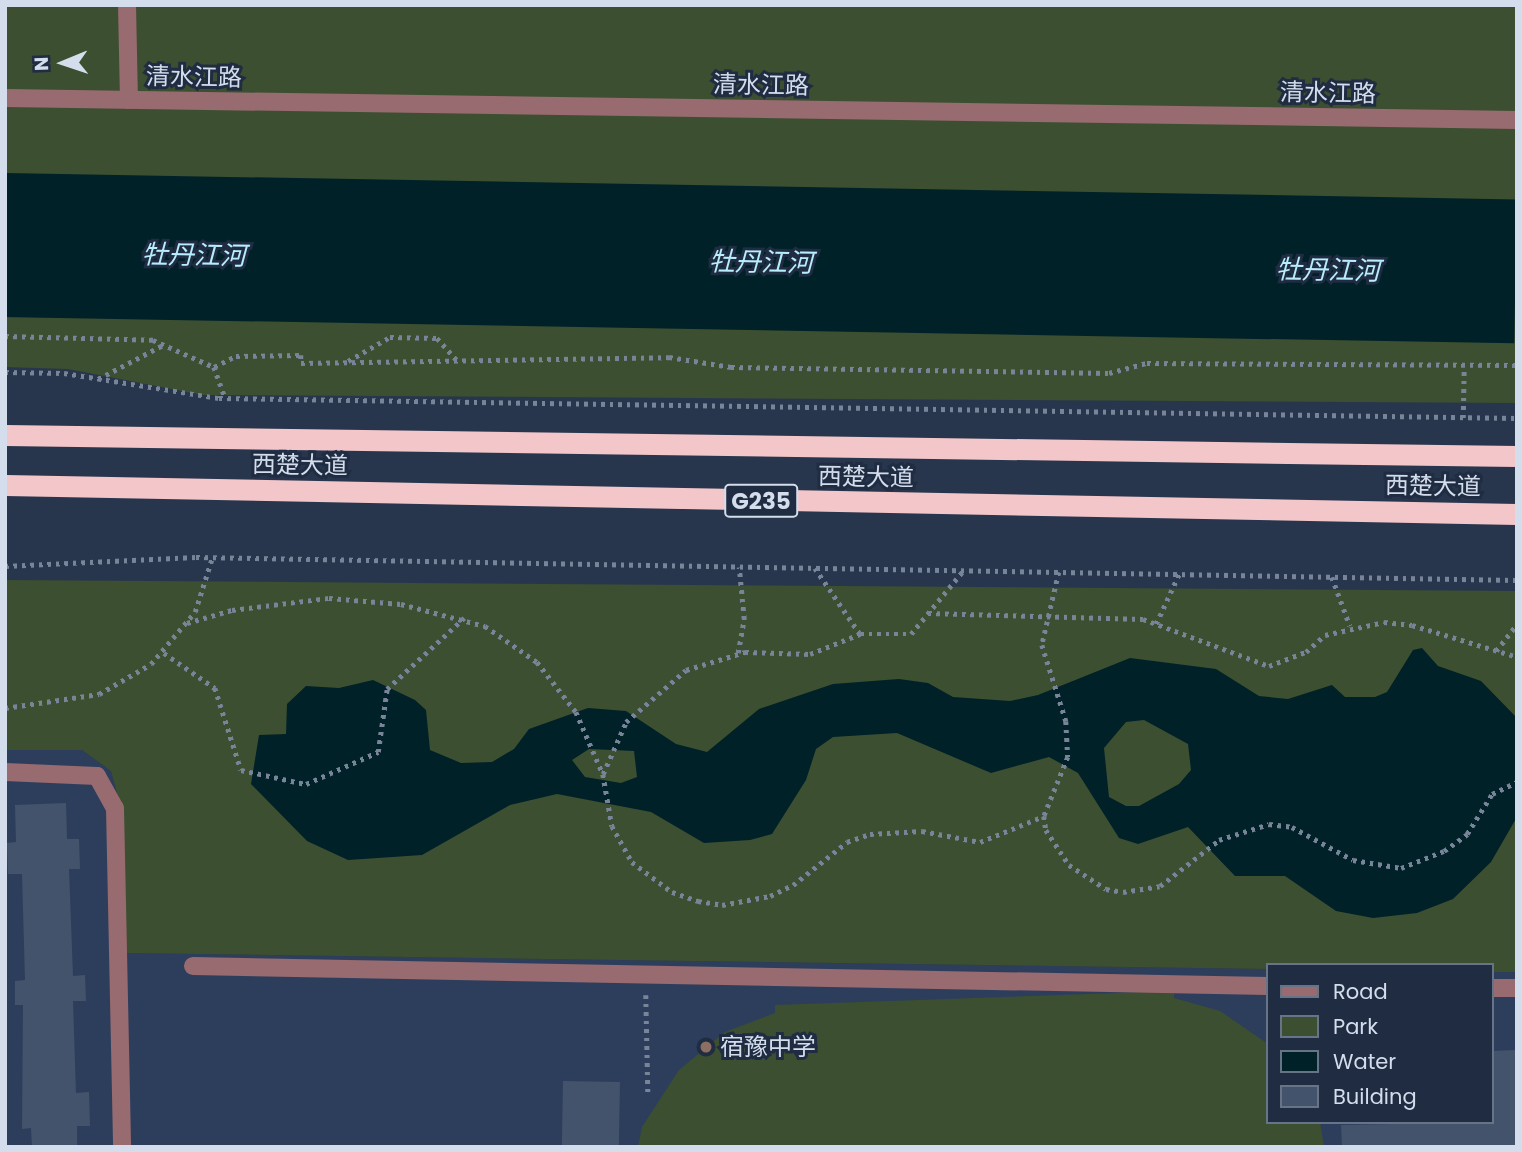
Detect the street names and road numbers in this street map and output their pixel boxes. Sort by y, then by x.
street label: 清水江路 [146,62,242,92]
street label: 清水江路 [713,70,809,100]
street label: 清水江路 [1280,78,1376,108]
street label: 西楚大道 [252,450,348,480]
street label: 西楚大道 [818,462,914,492]
street label: 西楚大道 [1385,471,1481,501]
road number: G235 [722,481,800,520]

